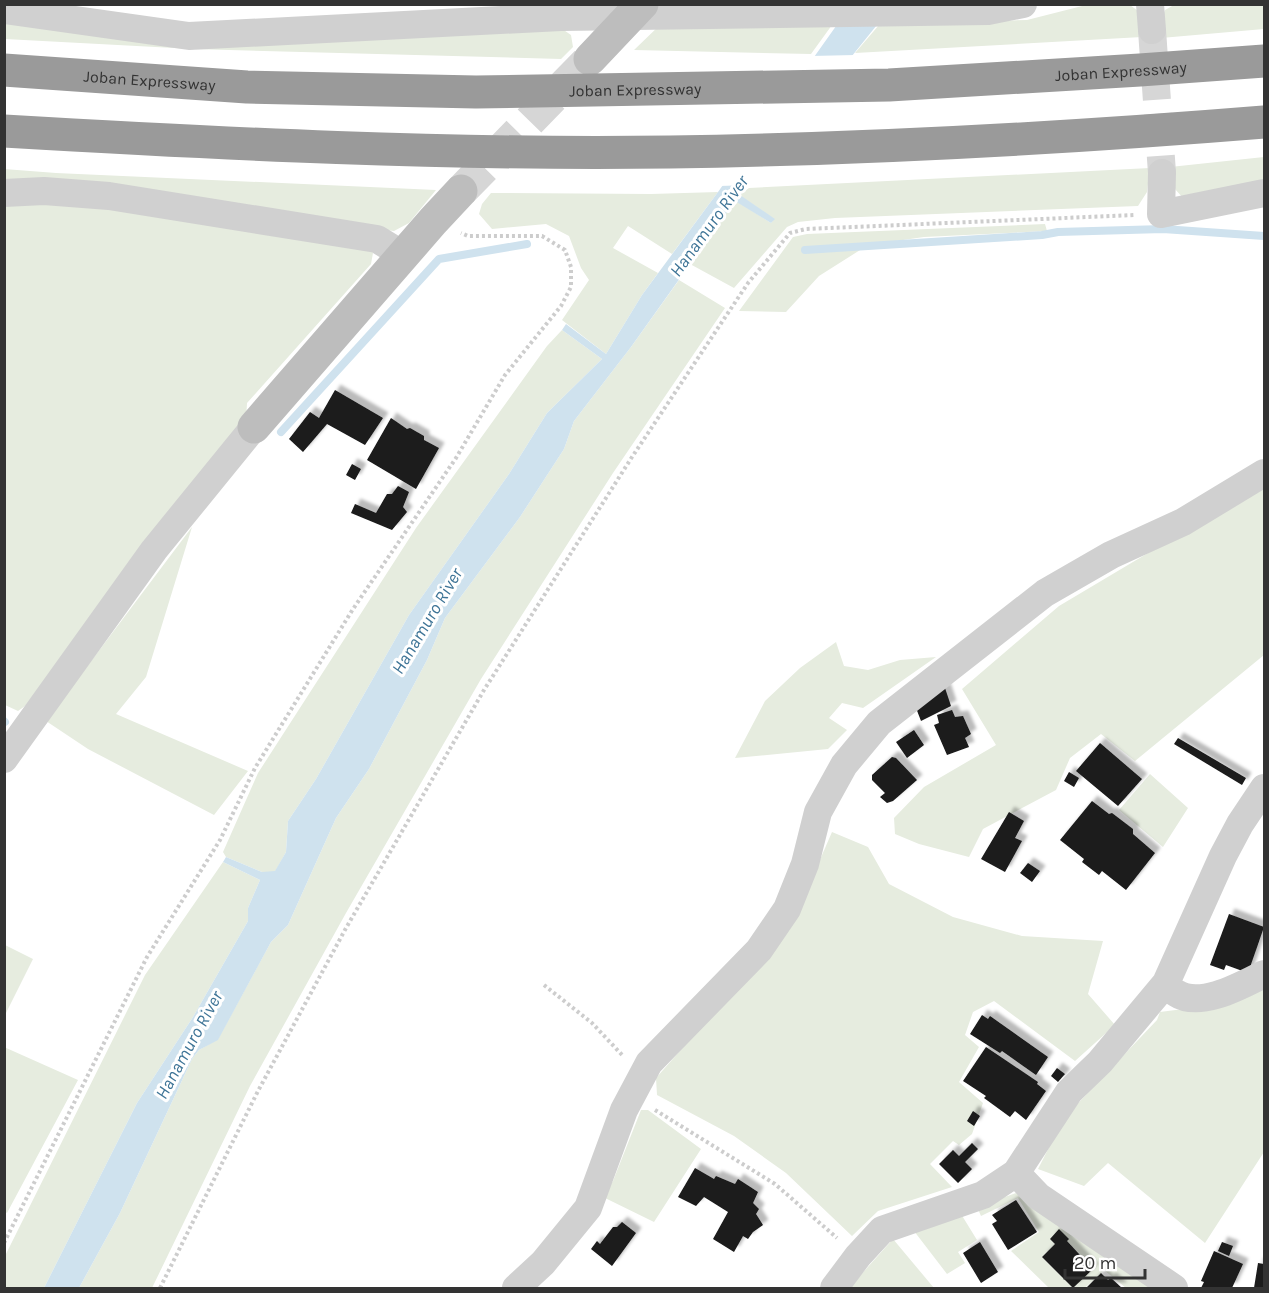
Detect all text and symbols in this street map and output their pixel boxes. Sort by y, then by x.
street label: Joban Expressway [1054,58,1188,85]
street label: Joban Expressway [83,67,217,95]
street label: Joban Expressway [569,79,702,100]
water label: Hanamuro River [665,170,754,281]
water label: Hanamuro River [387,563,468,678]
water label: Hanamuro River [150,986,228,1103]
scale bar [1065,1242,1144,1280]
text: 20 m [1074,1252,1116,1274]

